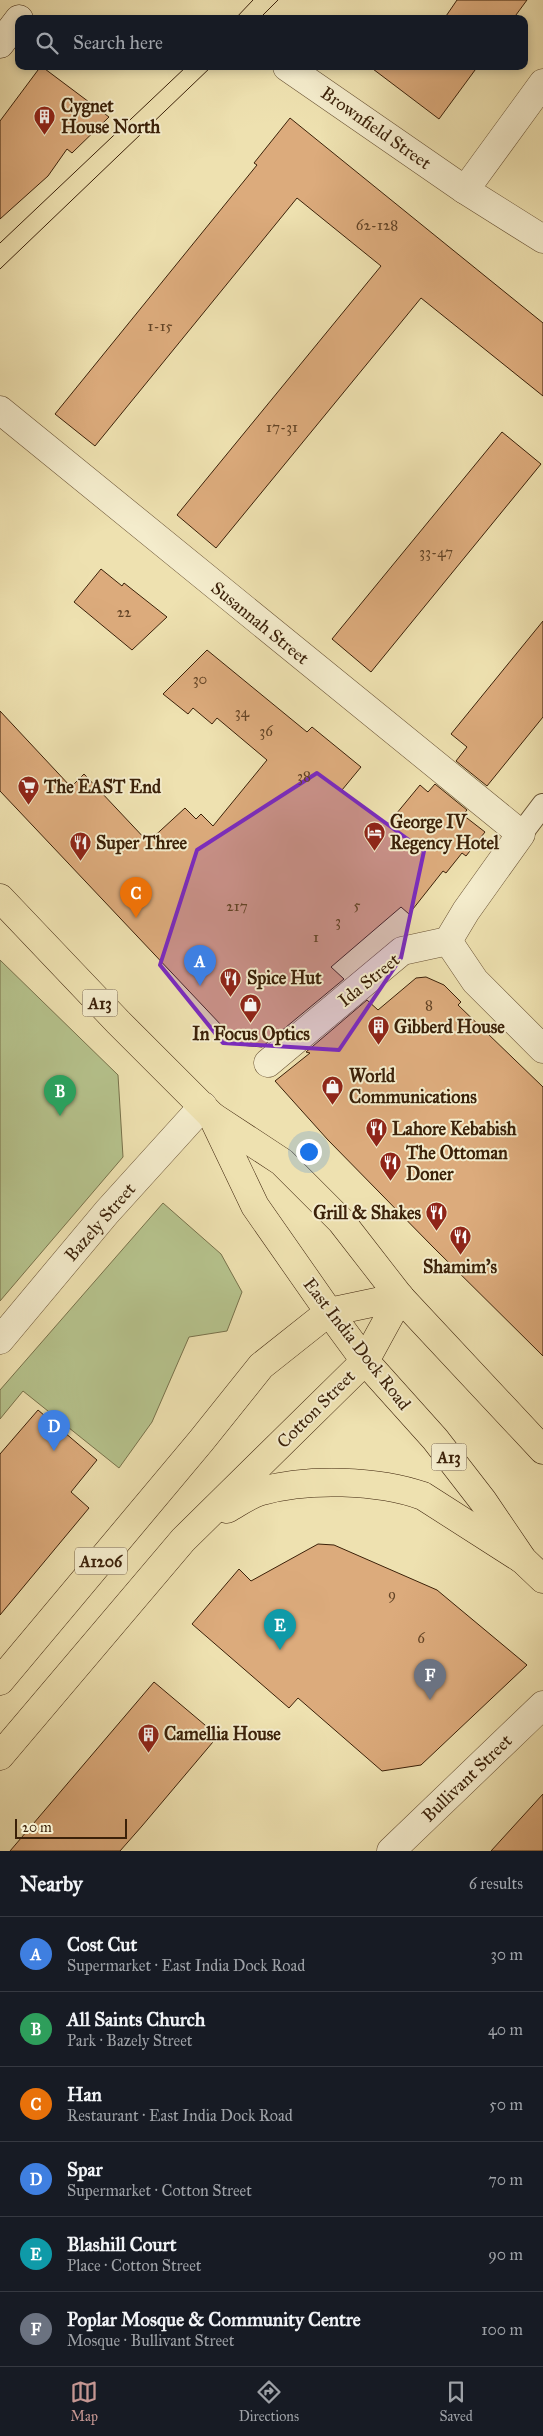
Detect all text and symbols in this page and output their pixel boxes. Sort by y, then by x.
search box [15,15,528,70]
icon: search [33,29,61,57]
text: Search here [73,31,163,54]
street label: Brownfield Street [317,82,436,175]
place label: Cygnet House North [61,95,161,138]
building icon: Cygnet House North [33,104,57,135]
house number: 62-128 [356,216,398,234]
house number: 1-15 [148,317,172,335]
house number: 17-31 [266,418,298,436]
house number: 33-47 [419,543,453,561]
street label: Susannah Street [207,577,314,670]
house number: 22 [117,603,132,621]
house number: 30 [193,670,207,688]
house number: 34 [235,703,250,721]
house number: 36 [259,722,274,740]
house number: 38 [297,767,311,785]
supermarket icon: The EAST End [16,775,40,806]
place label: The EAST End [43,776,162,798]
place label: George IV Regency Hotel [390,811,500,855]
hotel icon: George IV Regency Hotel [362,820,386,851]
restaurant icon: Super Three [68,831,92,862]
place label: Super Three [96,832,188,855]
pin: C [120,877,152,918]
house number: 5 [354,896,361,914]
house number: 217 [226,897,248,915]
house number: 3 [335,912,341,930]
house number: 1 [313,928,319,946]
pin: A [184,945,216,986]
street label: Ida Street [334,948,405,1011]
restaurant icon: Spice Hut [219,966,243,997]
place label: Spice Hut [247,967,322,990]
road number: A13 [82,990,118,1016]
shop icon: In Focus Optics [239,992,263,1023]
house number: 8 [425,996,433,1014]
building icon: Gibberd House [366,1015,390,1046]
place label: Gibberd House [394,1016,505,1038]
place label: In Focus Optics [192,1023,310,1046]
place label: World Communications [349,1065,477,1108]
shop icon: World Communications [321,1074,345,1105]
pin: B [44,1075,76,1116]
restaurant icon: Lahore Kebabish [364,1117,388,1148]
place label: Lahore Kebabish [392,1118,518,1140]
your location [296,1139,322,1165]
place label: The Ottoman Doner [405,1142,508,1185]
restaurant icon: The Ottoman Doner [378,1151,402,1182]
street label: Bazely Street [60,1178,141,1266]
restaurant icon: Grill & Shakes [425,1201,449,1232]
place label: Grill & Shakes [313,1202,421,1224]
restaurant icon: Shamim's [448,1225,472,1256]
place label: Shamim's [423,1256,497,1278]
street label: East India Dock Road [299,1273,415,1415]
street label: Cotton Street [272,1365,360,1453]
pin: D [38,1410,70,1451]
road number: A13 [432,1444,466,1470]
road number: A1206 [75,1548,127,1574]
house number: 9 [388,1585,396,1603]
pin: E [264,1609,296,1650]
house number: 6 [417,1629,426,1647]
pin: F [414,1659,446,1700]
building icon: Camellia House [136,1722,160,1753]
place label: Camellia House [164,1723,281,1745]
street label: Bullivant Street [417,1729,517,1826]
scale bar [15,1816,128,1839]
text: 20 m [22,1819,52,1836]
text: Nearby [20,1871,83,1897]
text: 6 results [469,1874,523,1893]
text: Cost Cut [67,1933,137,1956]
text: A [31,1945,41,1964]
text: 30 m [490,1945,523,1964]
text: Supermarket · East India Dock Road [67,1956,305,1975]
text: All Saints Church [67,2008,205,2031]
text: B [31,2020,41,2039]
text: 40 m [488,2020,523,2039]
text: Park · Bazely Street [67,2031,192,2050]
text: Han [67,2083,102,2106]
text: C [31,2095,41,2114]
text: 50 m [489,2095,523,2114]
text: Restaurant · East India Dock Road [67,2106,293,2125]
text: Spar [67,2158,103,2181]
text: D [30,2170,42,2189]
text: 70 m [488,2170,523,2189]
text: Supermarket · Cotton Street [67,2181,252,2200]
text: Blashill Court [67,2233,176,2256]
text: E [30,2245,42,2264]
text: 90 m [488,2245,523,2264]
text: Place · Cotton Street [67,2256,202,2275]
text: Poplar Mosque & Community Centre [67,2308,361,2331]
text: F [31,2320,41,2339]
text: 100 m [481,2320,523,2339]
text: Mosque · Bullivant Street [67,2331,234,2350]
tab: Map [70,2378,98,2425]
tab: Directions [239,2378,299,2425]
tab: Saved [440,2378,473,2425]

